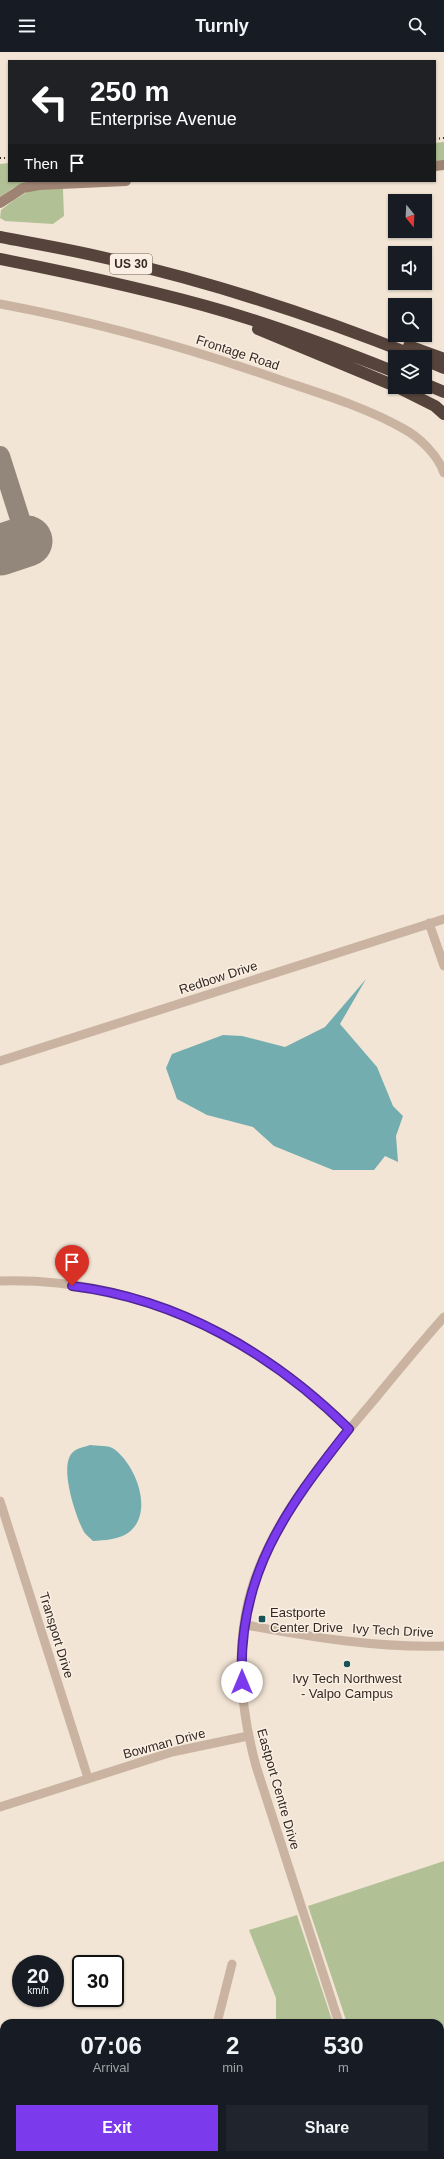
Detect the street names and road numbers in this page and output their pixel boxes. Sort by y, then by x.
road number: US 30 [110,254,152,274]
street label: Frontage Road [194,332,281,373]
street label: Redbow Drive [177,958,259,997]
street label: Transport Drive [36,1590,77,1680]
street label: Ivy Tech Drive [352,1621,434,1640]
street label: Bowman Drive [121,1725,207,1762]
street label: Eastport Centre Drive [254,1727,303,1851]

